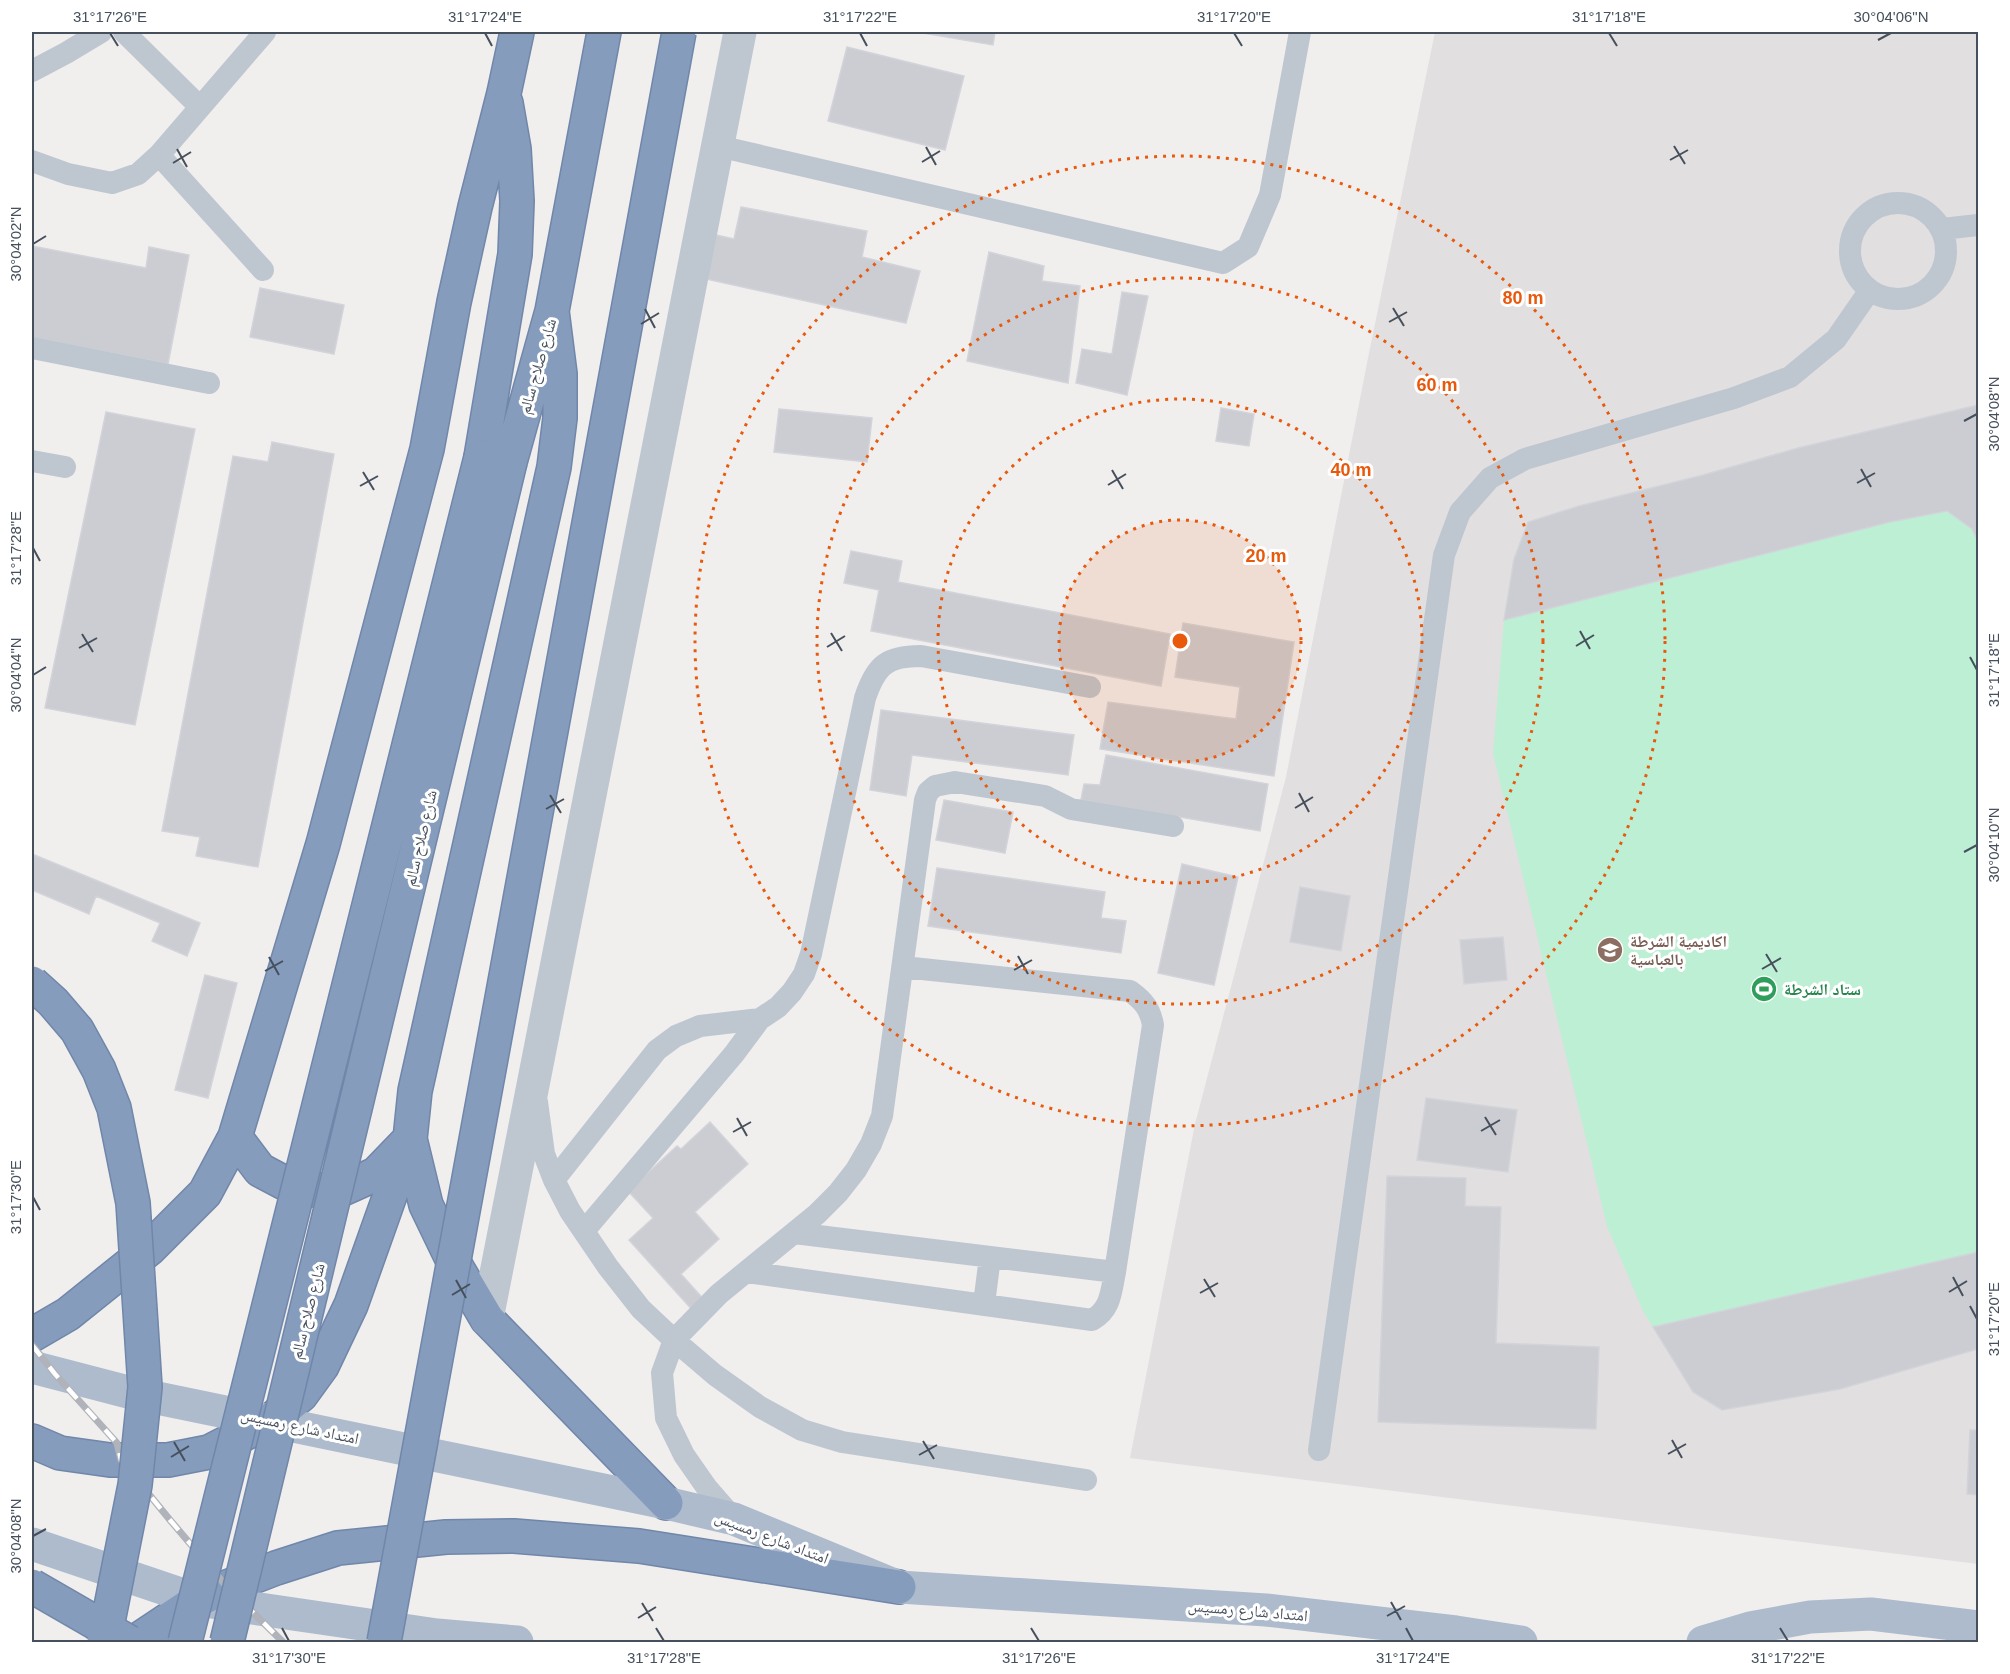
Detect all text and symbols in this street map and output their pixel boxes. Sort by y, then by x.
text: 31°17'26"E [73,8,147,25]
text: 31°17'24"E [448,8,522,25]
text: 31°17'22"E [823,8,897,25]
text: 31°17'20"E [1197,8,1271,25]
text: 31°17'18"E [1572,8,1646,25]
text: 30°04'06"N [1853,8,1929,25]
text: 30°04'02"N [7,206,24,282]
text: 80 m [1502,288,1544,308]
street label: شارع صلاح سالم [516,317,561,416]
text: 60 m [1416,375,1458,395]
text: 30°04'08"N [1985,376,2002,452]
text: 40 m [1330,460,1372,480]
text: 31°17'28"E [7,511,24,585]
text: 20 m [1245,546,1287,566]
centre of rings [1170,631,1190,651]
text: 31°17'18"E [1985,633,2002,707]
text: 30°04'04"N [7,637,24,713]
street label: شارع صلاح سالم [401,788,442,888]
text: 30°04'10"N [1985,807,2002,883]
place label: اكاديمية الشرطة بالعباسية [1630,933,1727,969]
school or university icon: اكاديمية الشرطة بالعباسية [1595,935,1625,965]
sports icon: ستاد الشرطة [1749,974,1779,1004]
place label: ستاد الشرطة [1784,981,1861,998]
text: 31°17'30"E [7,1160,24,1234]
street label: شارع صلاح سالم [287,1261,330,1361]
text: 31°17'20"E [1985,1282,2002,1356]
street label: امتداد شارع رمسيس [239,1406,361,1449]
text: 30°04'08"N [7,1498,24,1574]
street label: امتداد شارع رمسيس [712,1508,831,1569]
street label: امتداد شارع رمسيس [1187,1597,1309,1626]
text: 31°17'30"E [252,1649,326,1666]
text: 31°17'28"E [627,1649,701,1666]
text: 31°17'26"E [1002,1649,1076,1666]
text: 31°17'24"E [1376,1649,1450,1666]
text: 31°17'22"E [1751,1649,1825,1666]

